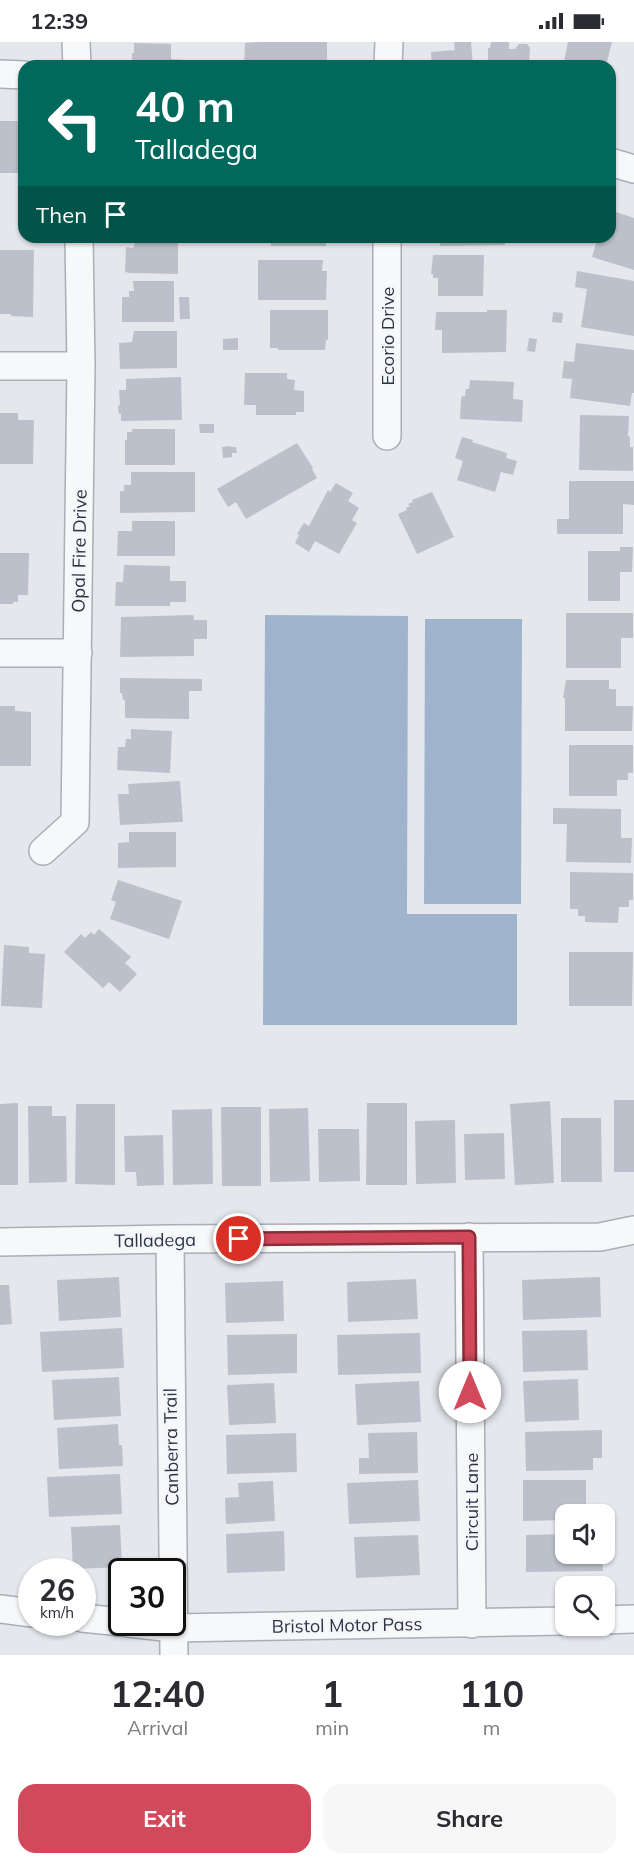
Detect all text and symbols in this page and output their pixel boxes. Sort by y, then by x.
text: 12:39 [30,7,88,35]
text: 40 m [135,80,235,133]
icon: left [36,84,114,162]
text: Talladega [135,132,258,166]
icon: arrive [99,198,132,231]
text: Then [36,201,87,229]
street label: Ecorio Drive [376,287,399,385]
street label: Opal Fire Drive [66,489,92,613]
pin [213,1213,264,1264]
icon: arrive [222,1222,255,1255]
street label: Talladega [114,1228,196,1252]
position arrow [438,1360,502,1424]
street label: Canberra Trail [158,1388,184,1506]
street label: Circuit Lane [460,1453,483,1551]
map controls [555,1504,615,1636]
button: sound [555,1504,615,1564]
speed limit sign: 30 [108,1558,186,1636]
text: 26 [39,1571,75,1609]
button: search [555,1576,615,1636]
text: km/h [40,1603,74,1622]
street label: Bristol Motor Pass [271,1612,423,1638]
text: 12:40 [110,1671,205,1716]
text: 1 [321,1671,343,1716]
text: 110 [459,1671,524,1716]
text: Arrival [127,1715,188,1740]
text: min [315,1715,349,1740]
text: m [483,1715,500,1740]
button: Exit [18,1784,311,1853]
button: Share [323,1784,616,1853]

